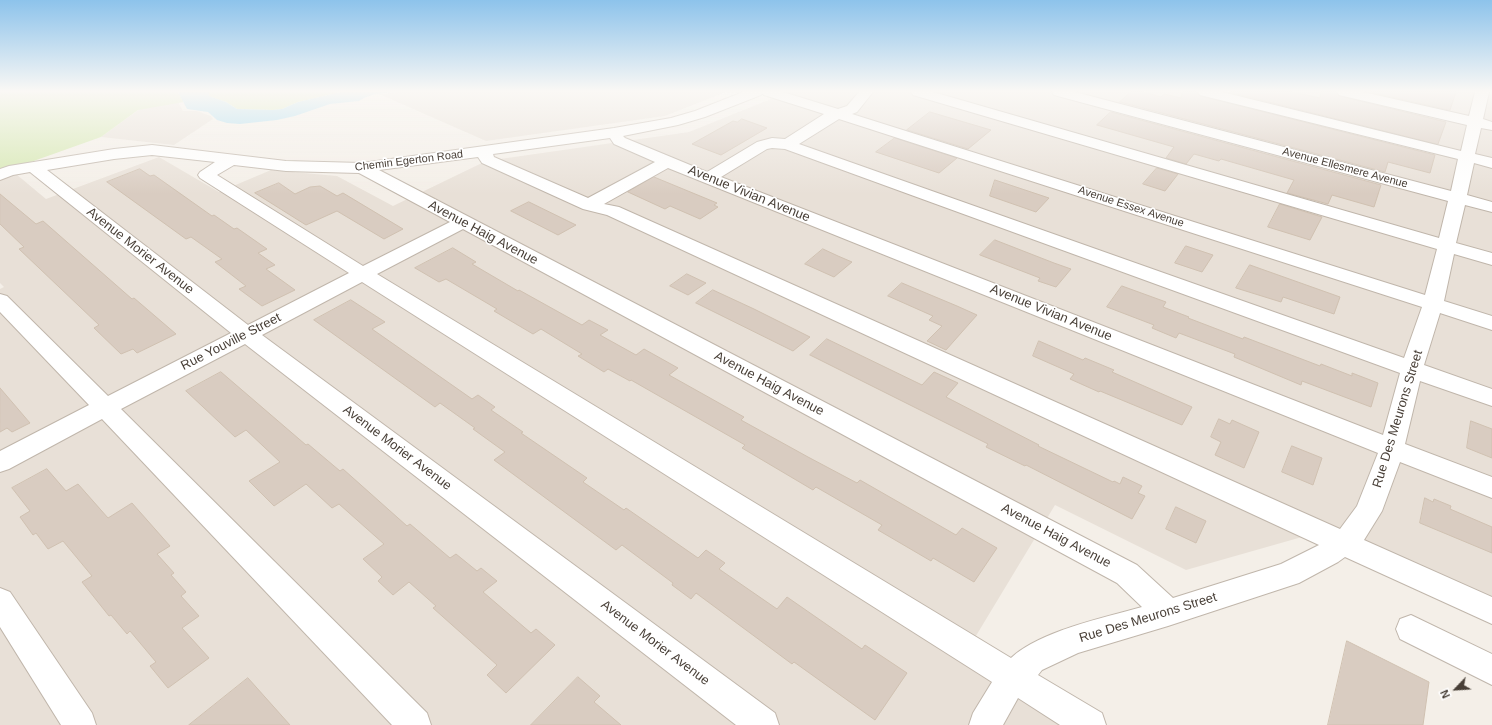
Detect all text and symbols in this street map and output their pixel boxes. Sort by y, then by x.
street label: Avenue Ellesmere Avenue [1281,145,1409,191]
street label: Chemin Egerton Road [354,148,464,174]
street label: Avenue Vivian Avenue [686,162,812,226]
street label: Avenue Essex Avenue [1077,184,1185,230]
street label: Avenue Haig Avenue [426,198,540,268]
street label: Avenue Morier Avenue [83,204,197,298]
street label: Avenue Vivian Avenue [988,281,1114,345]
street label: Rue Youville Street [178,310,284,374]
street label: Rue Des Meurons Street [1370,348,1426,490]
street label: Avenue Haig Avenue [712,349,826,419]
street label: Avenue Morier Avenue [340,402,454,494]
street label: Avenue Haig Avenue [999,501,1113,571]
street label: Rue Des Meurons Street [1077,590,1219,646]
street label: Avenue Morier Avenue [598,597,712,689]
north arrow [1436,669,1476,709]
text: N [1438,688,1452,700]

